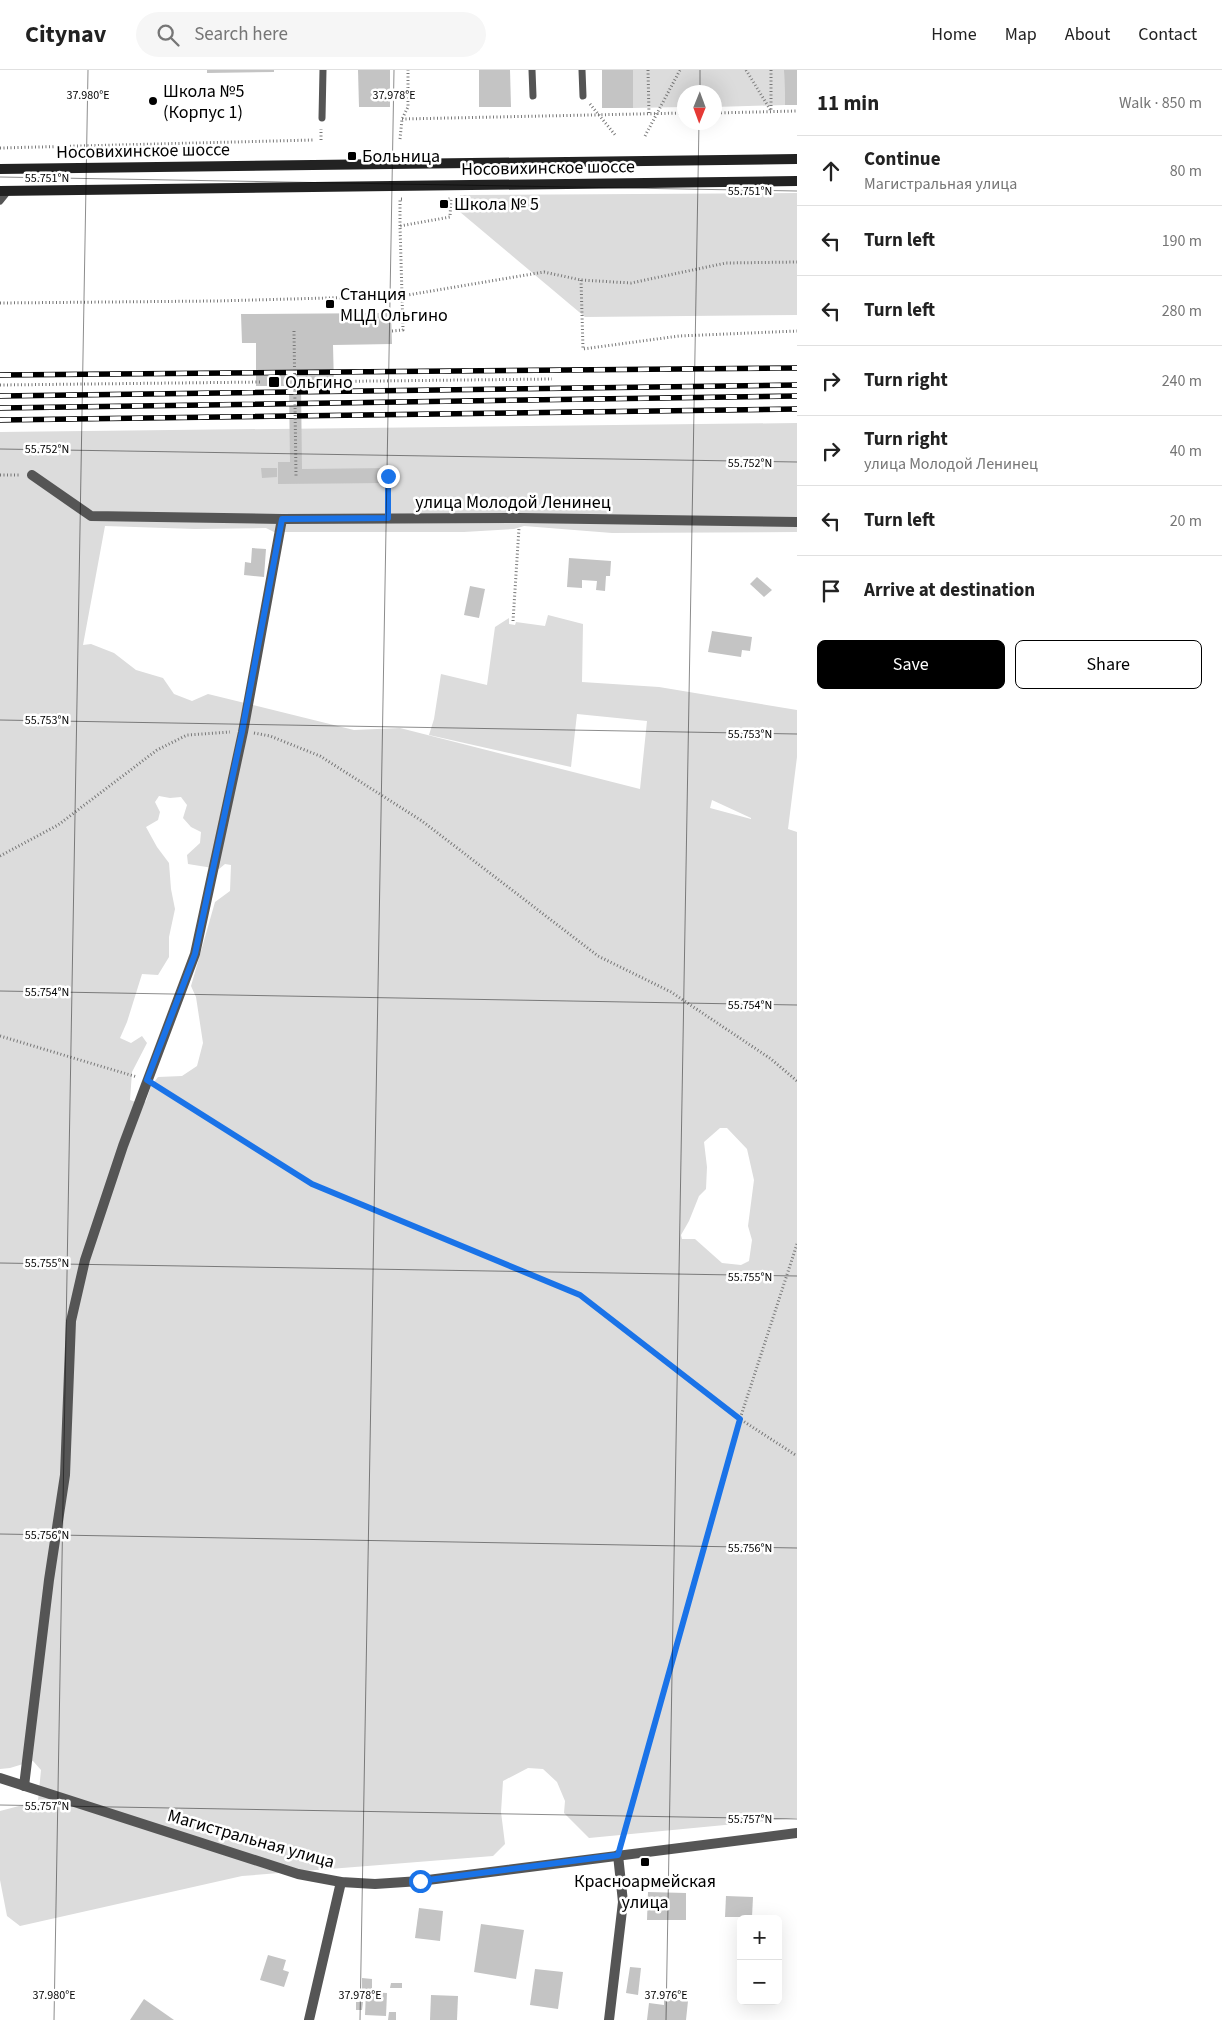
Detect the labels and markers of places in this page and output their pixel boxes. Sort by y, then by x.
place label: Школа №5 (Корпус 1) [163,79,244,125]
marker: Школа №5 (Корпус 1) [147,95,159,107]
place label: Больница [362,144,440,169]
marker: Больница [346,150,358,162]
place label: Школа № 5 [454,192,539,217]
marker: Школа № 5 [438,198,450,210]
place label: Станция МЦД Ольгино [340,282,448,328]
marker: Станция МЦД Ольгино [324,298,336,310]
place label: Ольгино [285,370,353,395]
marker: Ольгино [267,375,281,389]
marker: Красноармейская улица [639,1856,651,1868]
place label: Красноармейская улица [574,1869,716,1915]

